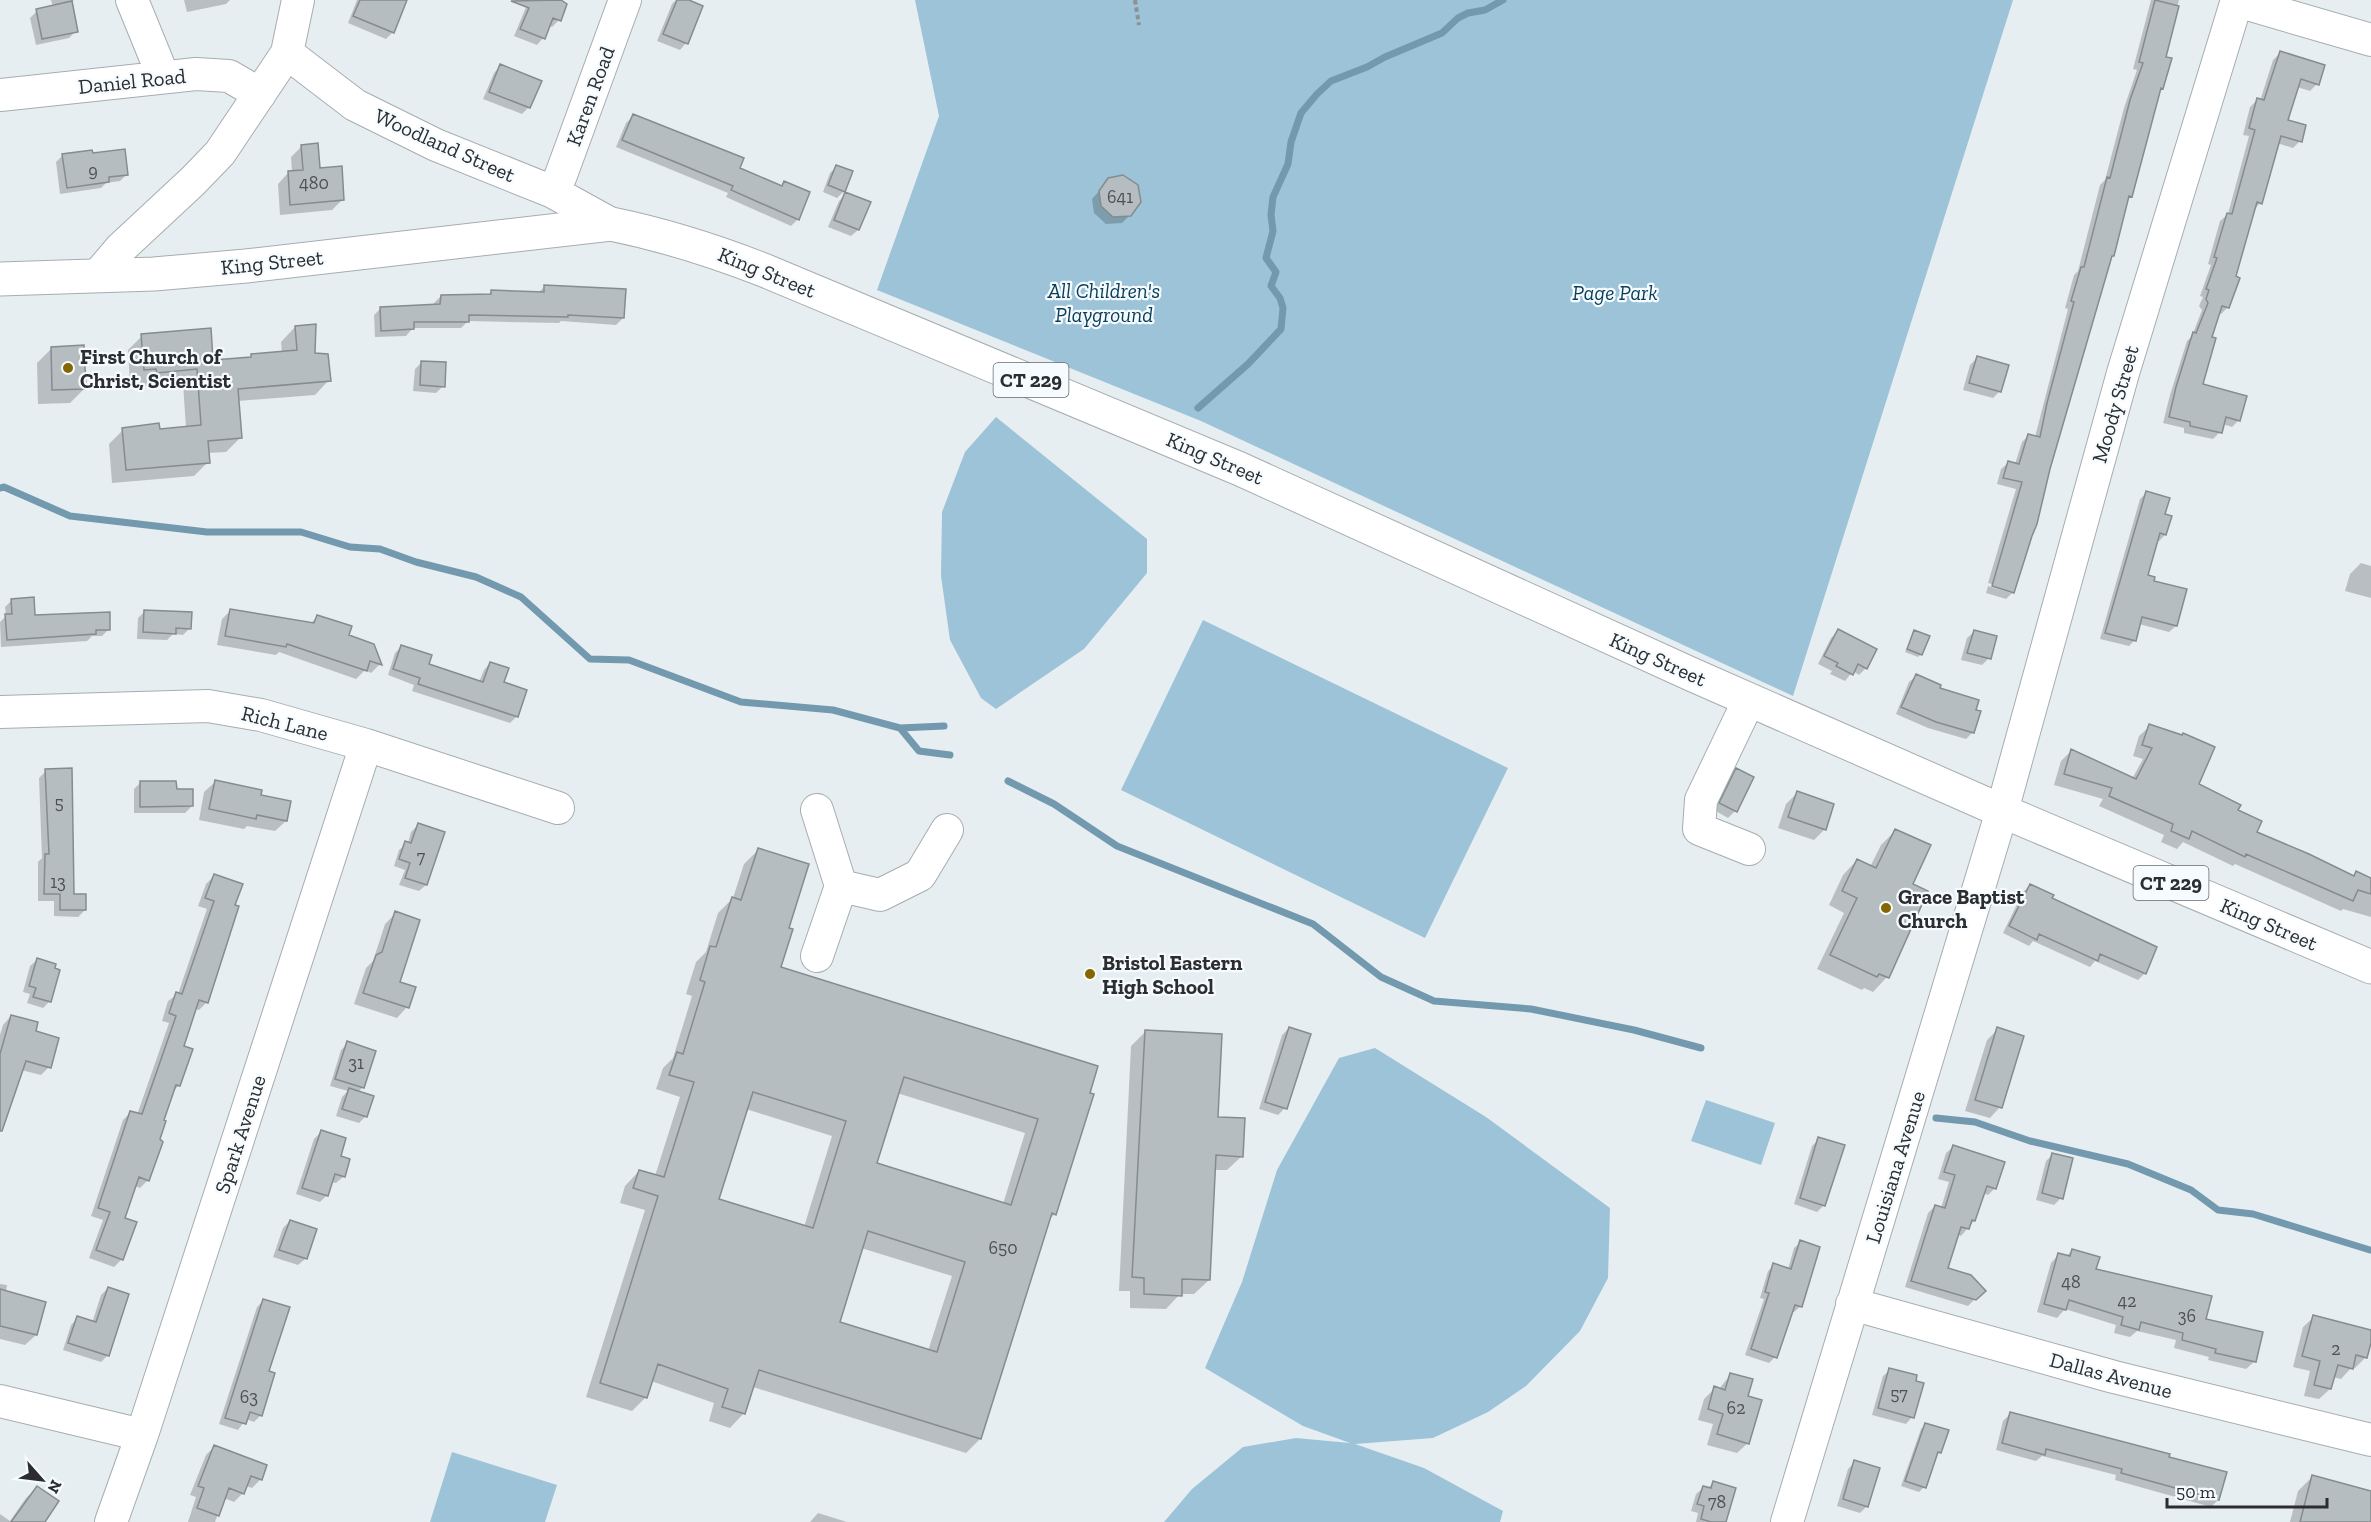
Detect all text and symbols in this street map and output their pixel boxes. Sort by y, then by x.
street label: Karen Road [560,42,620,149]
street label: Daniel Road [77,63,188,99]
street label: Woodland Street [371,103,519,187]
house number: 9 [88,160,98,182]
house number: 480 [299,172,329,194]
house number: 641 [1107,186,1133,208]
street label: King Street [715,241,820,303]
street label: King Street [219,244,325,280]
park label: All Children's Playground [1047,278,1160,327]
park label: Page Park [1572,280,1658,305]
street label: Moody Street [2086,342,2144,466]
place label: First Church of Christ, Scientist [80,344,232,393]
marker: First Church of Christ, Scientist [61,361,75,375]
road number: CT 229 [994,363,1068,397]
street label: King Street [1163,426,1267,490]
street label: King Street [1606,627,1710,691]
street label: Rich Lane [239,700,331,746]
house number: 5 [54,792,64,814]
house number: 7 [417,846,426,868]
road number: CT 229 [2134,866,2208,900]
house number: 13 [50,871,66,893]
place label: Grace Baptist Church [1898,884,2025,933]
street label: King Street [2217,892,2321,956]
marker: Grace Baptist Church [1879,901,1893,915]
place label: Bristol Eastern High School [1102,950,1243,999]
marker: Bristol Eastern High School [1083,967,1097,981]
house number: 31 [348,1052,364,1074]
street label: Spark Avenue [209,1071,271,1196]
street label: Louisiana Avenue [1860,1088,1930,1246]
house number: 650 [988,1237,1018,1259]
house number: 48 [2061,1271,2081,1293]
house number: 42 [2118,1290,2136,1312]
house number: 36 [2178,1305,2196,1327]
house number: 2 [2331,1338,2341,1360]
street label: Dallas Avenue [2047,1347,2175,1403]
house number: 57 [1890,1383,1908,1405]
house number: 63 [240,1386,258,1408]
house number: 62 [1727,1397,1745,1419]
north arrow [12,1450,72,1510]
scale bar [2167,1471,2328,1509]
text: N [44,1477,66,1497]
text: 50 m [2176,1481,2216,1503]
house number: 78 [1708,1491,1726,1513]

